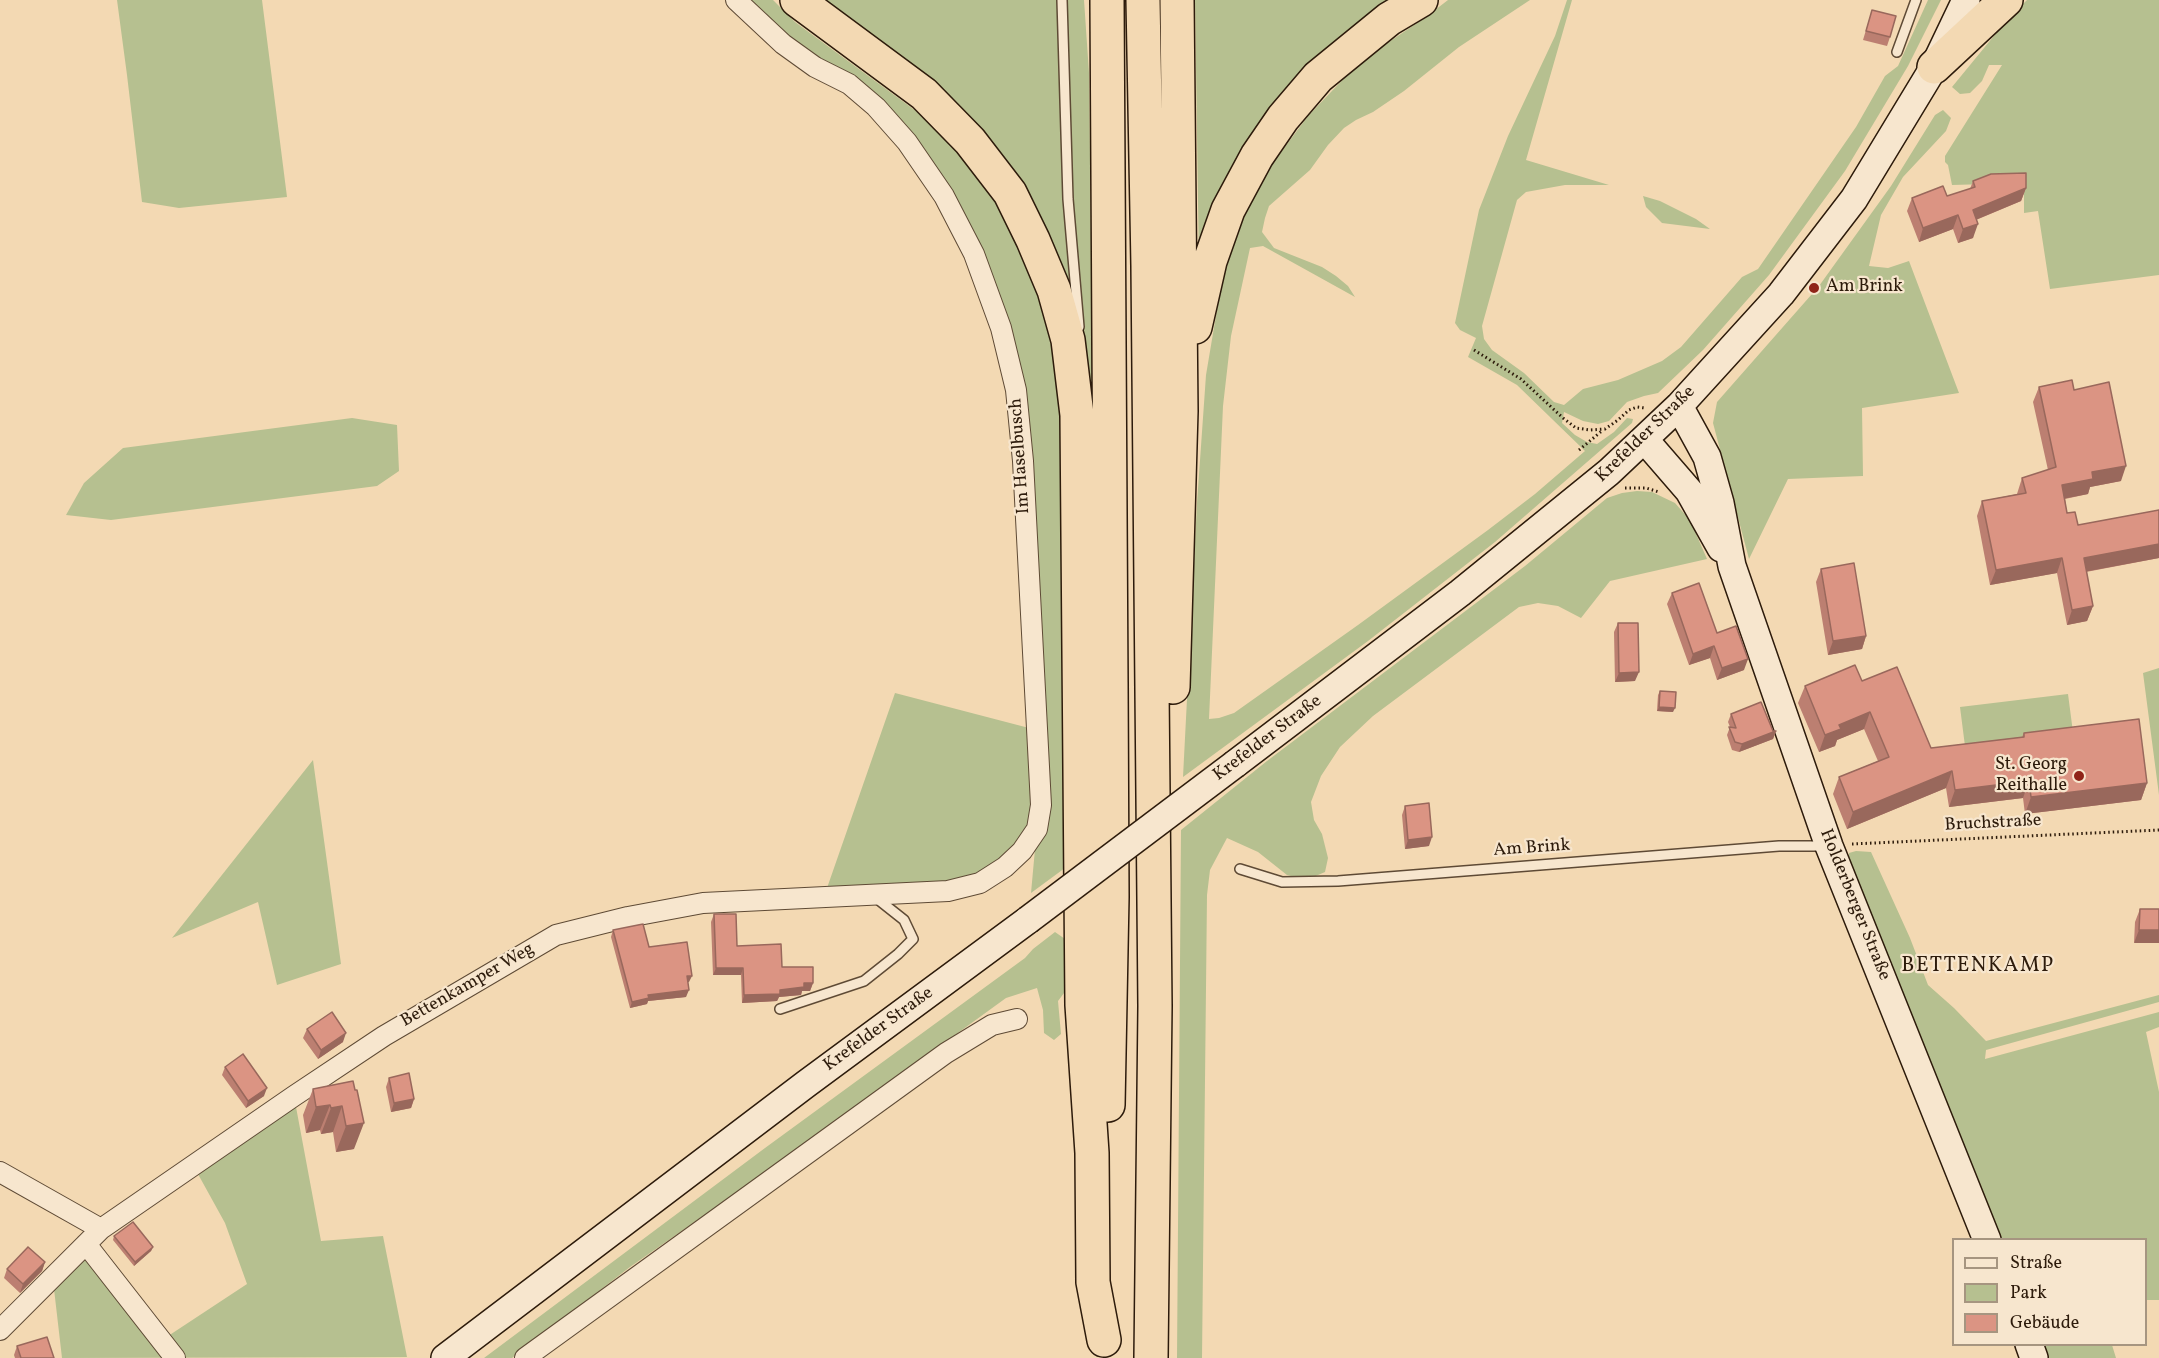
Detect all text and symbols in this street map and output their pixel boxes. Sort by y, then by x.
place label: Am Brink [1826,277,1903,299]
marker: Am Brink [1807,281,1821,295]
street label: Krefelder Straße [1592,382,1700,488]
street label: Im Haselbusch [1006,397,1036,515]
street label: Krefelder Straße [1209,691,1327,787]
place label: St. Georg Reithalle [1995,755,2067,798]
marker: St. Georg Reithalle [2072,769,2086,783]
street label: Bruchstraße [1944,811,2042,837]
street label: Holderberger Straße [1814,826,1894,984]
street label: Am Brink [1493,836,1571,862]
street label: Bettenkamper Weg [398,939,538,1033]
district label: BETTENKAMP [1901,954,2055,980]
street label: Krefelder Straße [820,983,938,1077]
legend [1952,1238,2147,1346]
text: Straße [2010,1251,2062,1276]
text: Park [2010,1281,2047,1306]
text: Gebäude [2010,1311,2079,1336]

